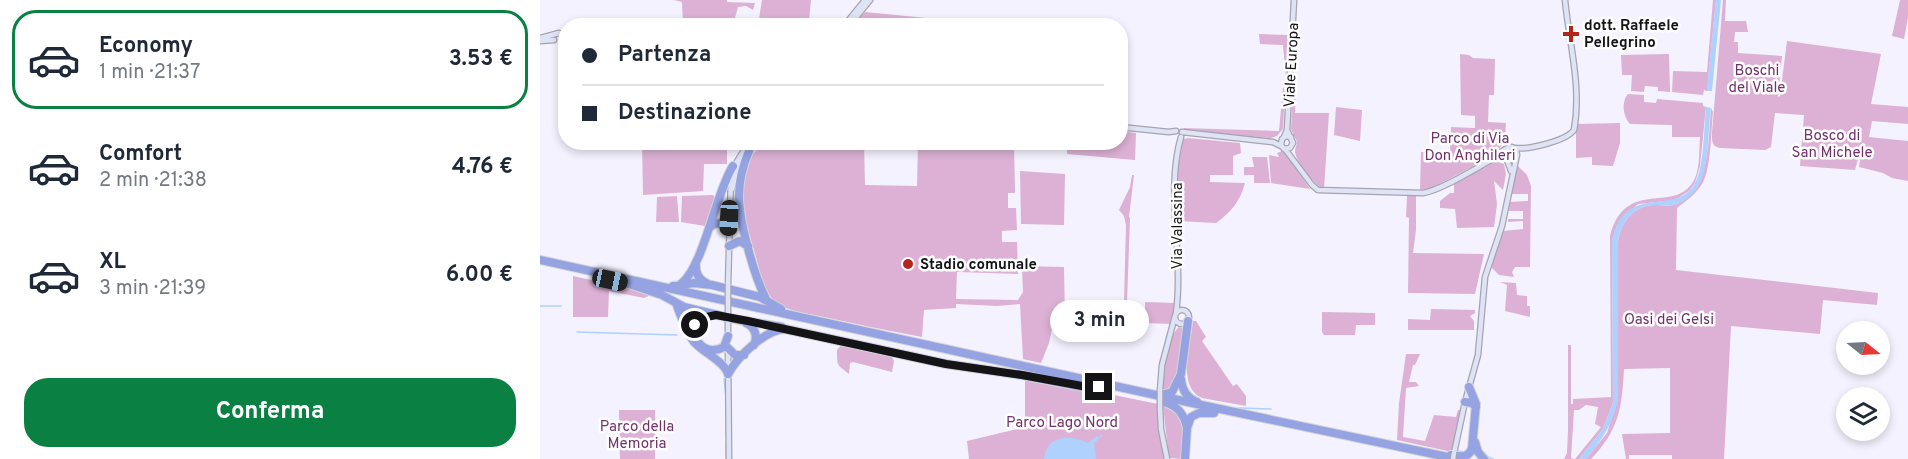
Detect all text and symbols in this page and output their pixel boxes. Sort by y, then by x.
place label: dott. Raffaele Pellegrino [1584,17,1679,53]
street label: Viale Europa [1281,22,1304,108]
marker: dott. Raffaele Pellegrino [1562,25,1580,43]
icon: car [27,33,81,87]
text: Economy [99,33,193,60]
text: Partenza [618,42,711,69]
text: 3.53 € [449,46,513,73]
text: 1 min · 21:37 [99,60,200,86]
park label: Boschi del Viale [1729,62,1785,98]
text: Destinazione [618,100,751,127]
park label: Bosco di San Michele [1791,127,1873,163]
park label: Parco di Via Don Anghileri [1424,130,1516,166]
icon: car [27,141,81,195]
text: Comfort [99,141,182,168]
text: 4.76 € [452,154,513,181]
text: 2 min · 21:38 [99,168,207,194]
street label: Via Valassina [1169,182,1188,270]
car [719,200,739,236]
icon: car [27,249,81,303]
text: XL [99,249,126,276]
place label: Stadio comunale [920,256,1037,275]
marker: Stadio comunale [901,257,915,271]
text: 6.00 € [446,262,513,289]
car [591,267,629,293]
text: 3 min · 21:39 [99,276,206,302]
callout: 3 min [1050,300,1148,342]
text: 3 min [1073,308,1126,334]
route start [681,311,708,338]
park label: Oasi dei Gelsi [1624,311,1714,330]
north arrow [1836,321,1890,375]
map controls [1836,321,1890,441]
route end [1085,373,1112,400]
button: Conferma [24,378,516,447]
button: layers [1836,387,1890,441]
park label: Parco Lago Nord [1006,414,1118,433]
park label: Parco della Memoria [600,418,674,454]

